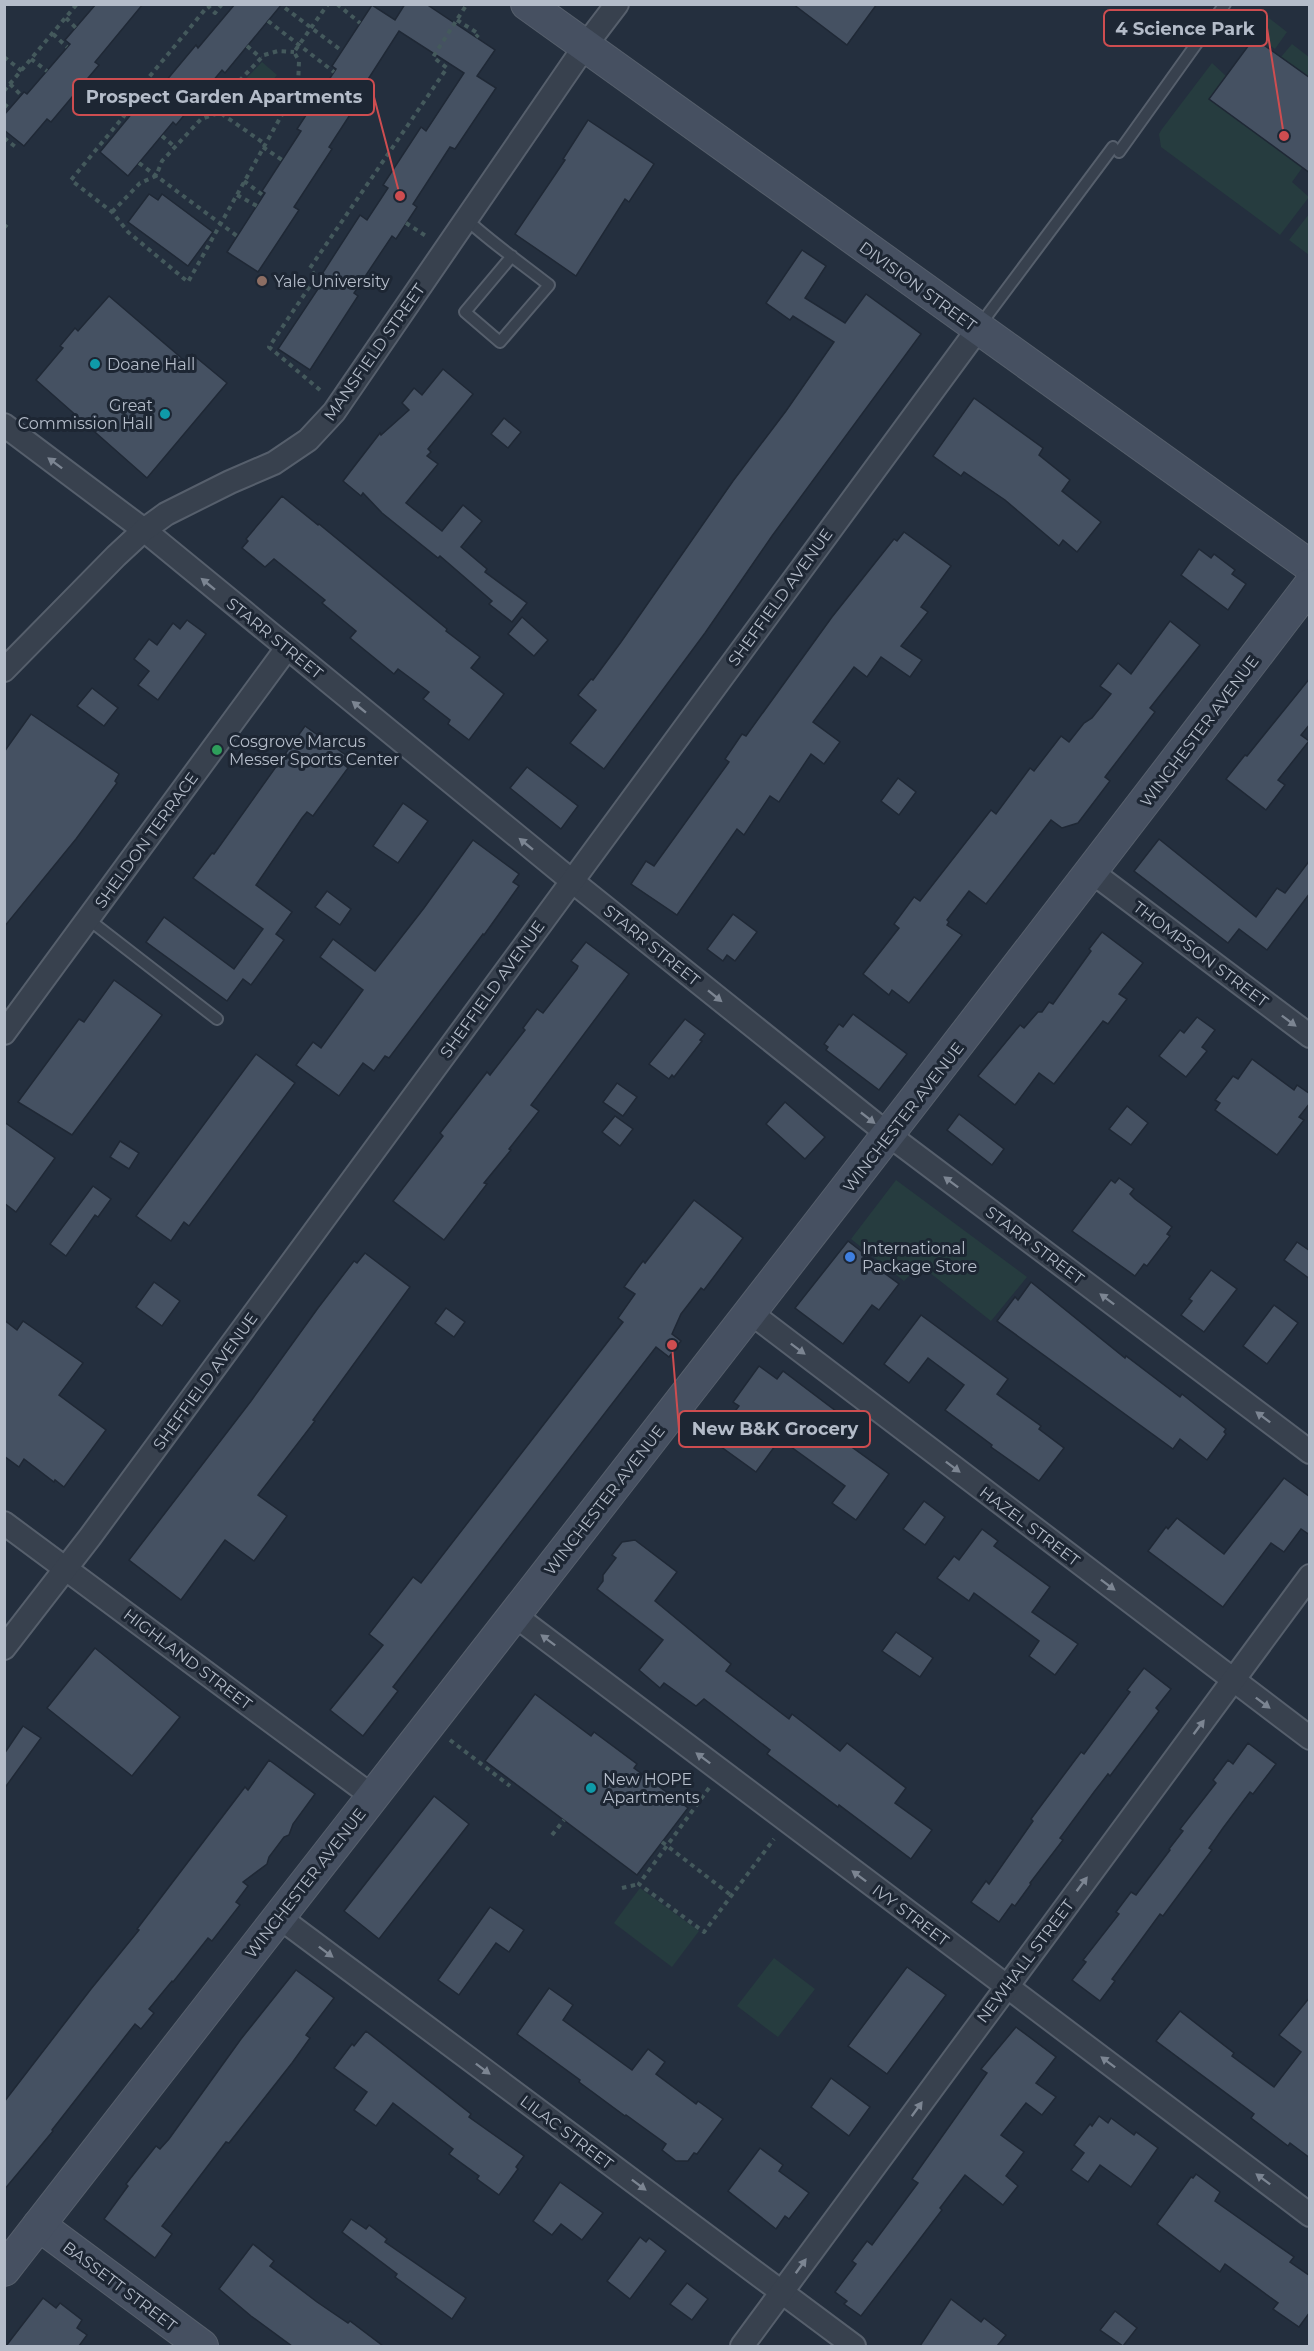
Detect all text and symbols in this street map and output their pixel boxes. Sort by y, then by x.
callout: 4 Science Park [1104,10,1267,46]
text: 4 Science Park [1115,18,1255,40]
callout: Prospect Garden Apartments [73,79,374,115]
text: Prospect Garden Apartments [86,86,363,108]
street label: DIVISION STREET [856,238,981,336]
place label: Yale University [274,272,390,291]
marker: Yale University [255,274,269,288]
street label: MANSFIELD STREET [320,279,429,425]
place label: Doane Hall [107,355,195,374]
marker: Doane Hall [88,357,102,371]
place label: Great Commission Hall [18,396,153,433]
marker: Great Commission Hall [158,407,172,421]
one-way arrow [47,458,62,470]
street label: SHEFFIELD AVENUE [724,525,837,670]
one-way arrow [200,577,216,590]
street label: STARR STREET [223,594,327,683]
street label: WINCHESTER AVENUE [1136,652,1263,811]
one-way arrow [352,701,367,714]
place label: Cosgrove Marcus Messer Sports Center [229,732,399,769]
marker: Cosgrove Marcus Messer Sports Center [210,743,224,757]
street label: SHELDON TERRACE [91,769,202,912]
one-way arrow [519,838,534,851]
street label: THOMPSON STREET [1130,898,1273,1012]
street label: STARR STREET [600,901,704,990]
street label: SHEFFIELD AVENUE [436,917,549,1062]
one-way arrow [708,990,723,1002]
one-way arrow [1281,1015,1297,1027]
street label: WINCHESTER AVENUE [839,1039,968,1196]
one-way arrow [860,1112,876,1125]
one-way arrow [944,1176,960,1188]
street label: STARR STREET [982,1202,1088,1289]
place label: International Package Store [862,1239,977,1276]
marker: International Package Store [843,1250,857,1264]
one-way arrow [1099,1293,1115,1306]
street label: SHEFFIELD AVENUE [149,1309,262,1454]
one-way arrow [790,1342,805,1354]
callout: New B&K Grocery [679,1411,870,1447]
one-way arrow [1255,1411,1270,1423]
text: New B&K Grocery [692,1418,859,1440]
street label: WINCHESTER AVENUE [540,1422,669,1579]
one-way arrow [945,1460,960,1472]
street label: HAZEL STREET [976,1483,1084,1571]
one-way arrow [1100,1579,1116,1591]
street label: HIGHLAND STREET [120,1605,256,1714]
one-way arrow [540,1634,556,1647]
one-way arrow [1255,1697,1271,1709]
one-way arrow [1192,1720,1204,1735]
one-way arrow [696,1753,711,1765]
place label: New HOPE Apartments [603,1770,700,1807]
marker: New HOPE Apartments [584,1781,598,1795]
street label: WINCHESTER AVENUE [241,1805,370,1962]
one-way arrow [851,1870,867,1882]
one-way arrow [1076,1877,1088,1892]
street label: IVY STREET [869,1880,953,1951]
street label: NEWHALL STREET [973,1895,1079,2027]
one-way arrow [319,1946,334,1958]
one-way arrow [1100,2056,1115,2068]
one-way arrow [474,2063,490,2075]
street label: LILAC STREET [516,2091,618,2174]
one-way arrow [910,2101,922,2116]
one-way arrow [1255,2173,1271,2186]
one-way arrow [631,2179,646,2191]
street label: BASSETT STREET [59,2237,181,2336]
one-way arrow [795,2258,807,2274]

